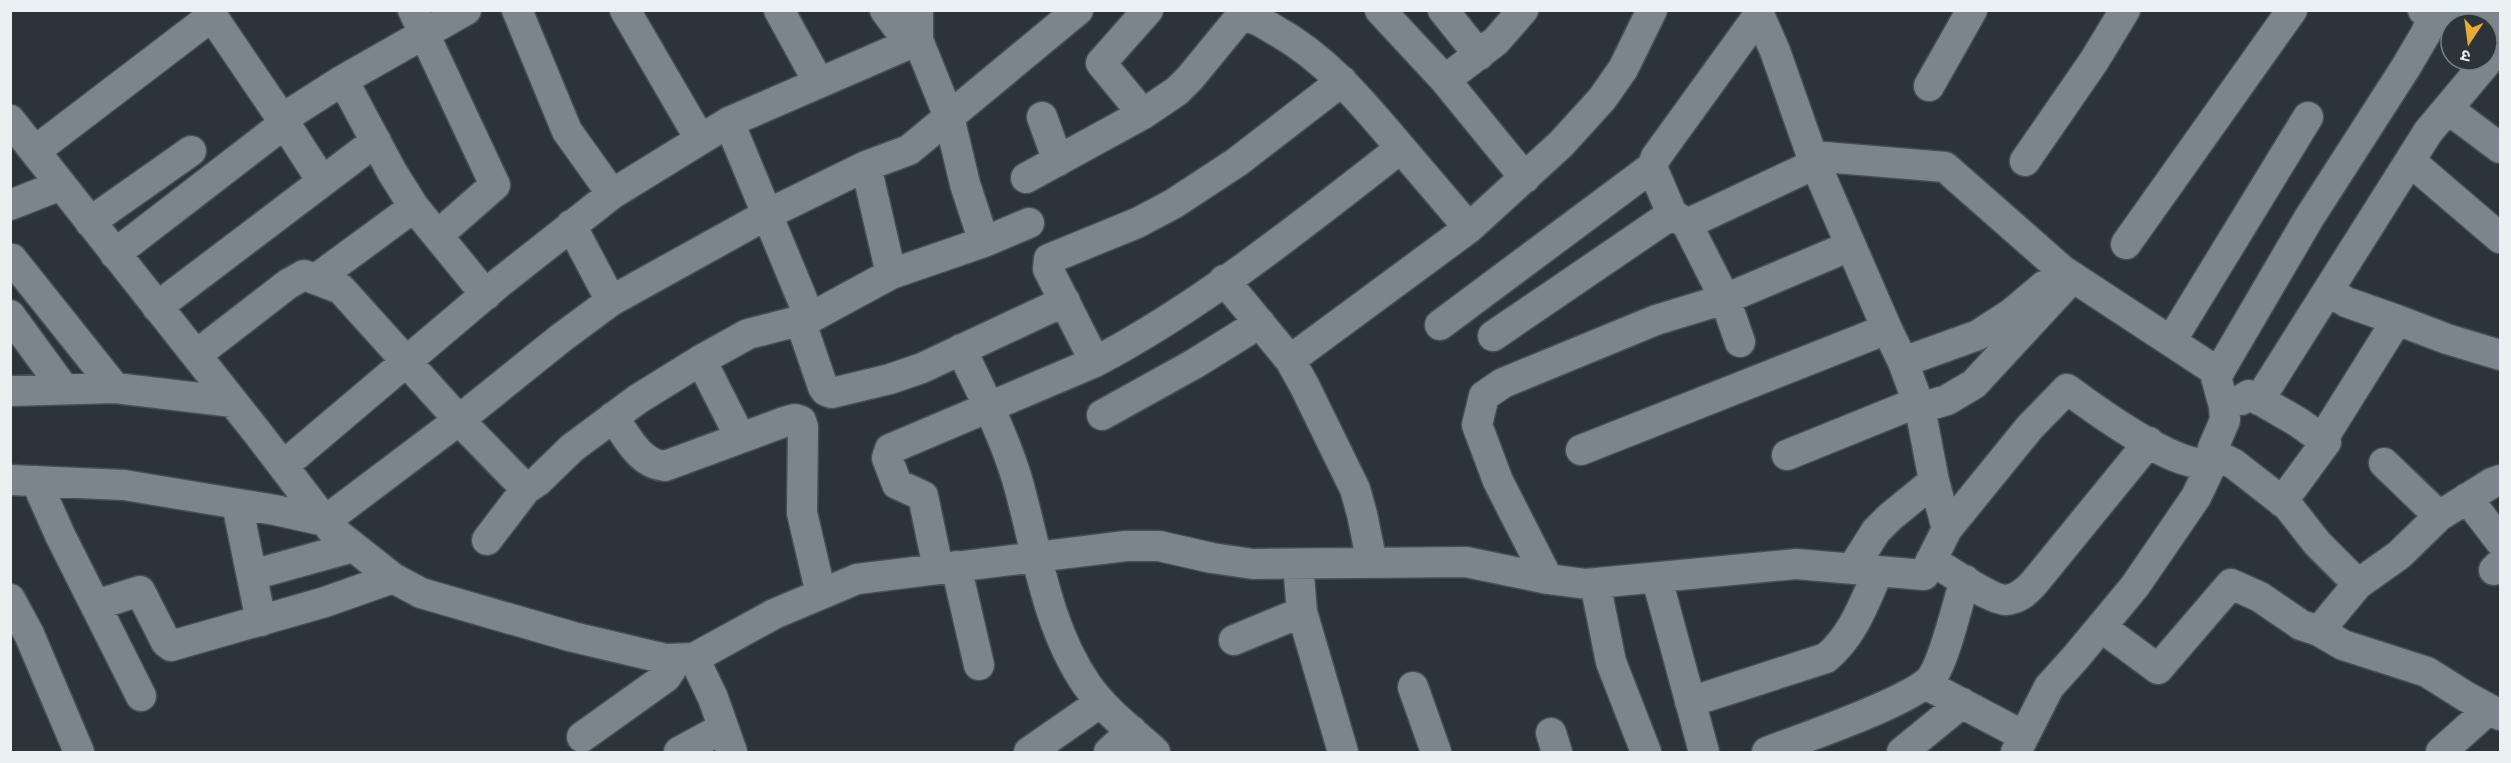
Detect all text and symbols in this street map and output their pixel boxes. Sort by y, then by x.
north arrow [2439,12,2499,72]
text: उ [2459,45,2473,65]

